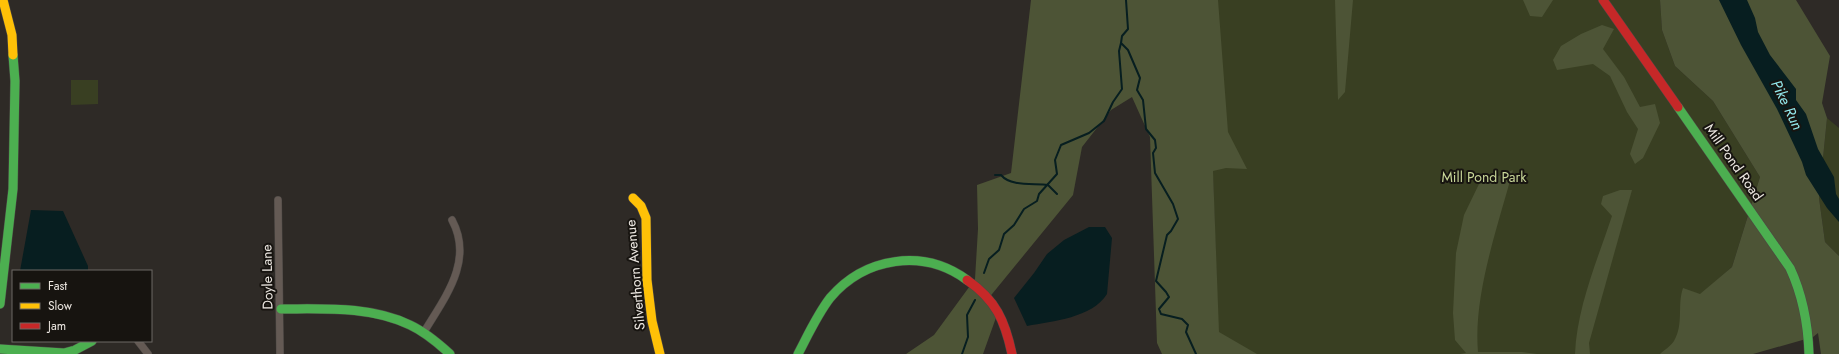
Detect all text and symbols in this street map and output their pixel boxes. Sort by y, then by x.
water label: Pike Run [1765,76,1809,134]
street label: Mill Pond Road [1700,119,1768,205]
park label: Mill Pond Park [1442,167,1527,187]
street label: Silverthorn Avenue [620,219,650,331]
street label: Doyle Lane [256,244,278,310]
legend [12,270,152,342]
text: Fast [48,277,67,295]
text: Slow [48,297,73,315]
text: Jam [46,317,66,335]

